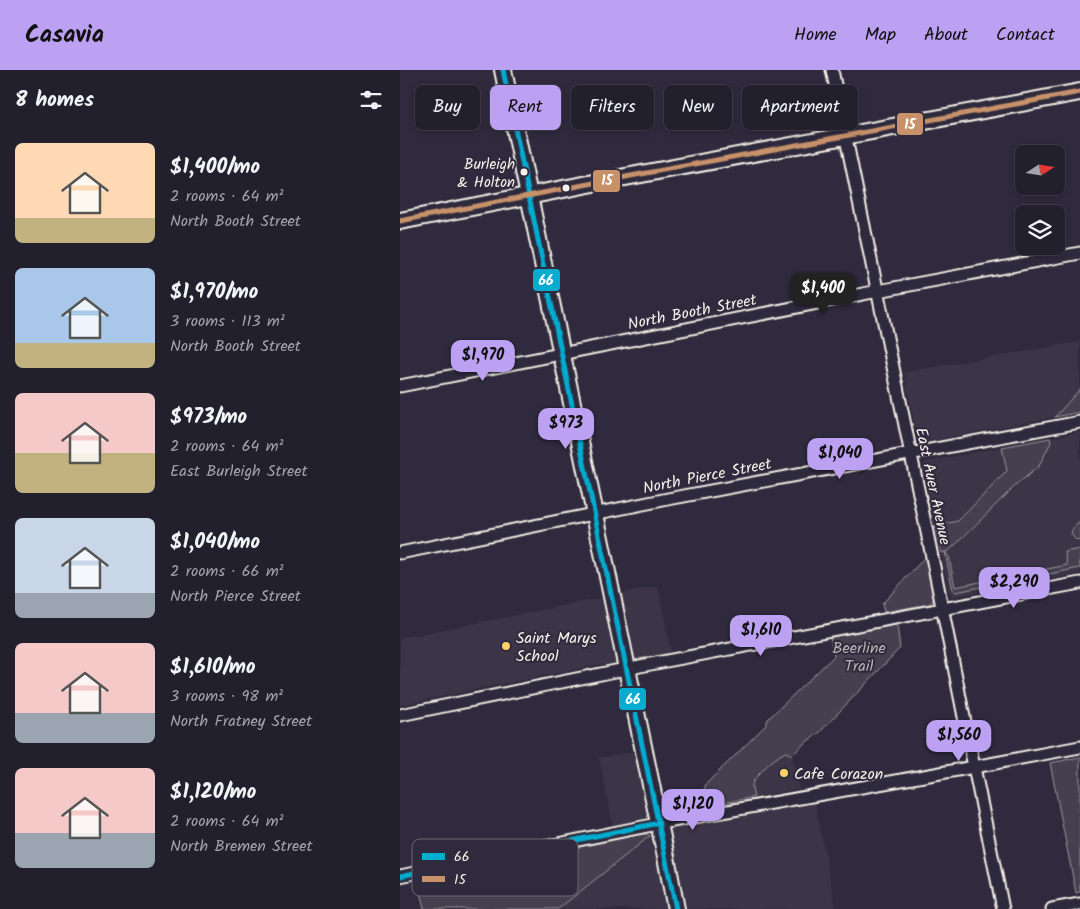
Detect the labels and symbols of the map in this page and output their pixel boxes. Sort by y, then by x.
line badge: 15 [896,112,924,136]
text: 15 [904,114,918,136]
north arrow [1015,145,1065,195]
place label: Burleigh & Holton [457,153,515,195]
marker: Burleigh & Holton [519,167,529,177]
line badge: 15 [592,169,621,193]
text: 15 [601,170,615,192]
unlabelled marker [561,183,571,193]
line badge: 66 [532,268,561,292]
text: 66 [538,270,554,292]
pin: $1,400 [782,272,864,315]
street label: North Booth Street [626,288,760,337]
pin: $1,970 [442,340,524,382]
pin: $973 [536,408,596,450]
street label: East Auer Avenue [908,425,957,547]
pin: $1,040 [799,438,881,480]
street label: North Pierce Street [641,452,775,501]
pin: $2,290 [973,566,1055,609]
pin: $1,610 [720,614,802,657]
place label: Saint Marys School [516,626,597,669]
park label: Beerline Trail [832,636,886,679]
marker: Saint Marys School [500,640,512,652]
line badge: 66 [618,687,647,711]
text: 66 [625,689,641,711]
pin: $1,560 [918,720,1000,762]
place label: Cafe Corazon [794,762,883,787]
marker: Cafe Corazon [778,767,790,779]
pin: $1,120 [652,788,734,831]
legend [412,839,578,896]
text: 66 [454,846,470,868]
text: 15 [454,869,467,891]

